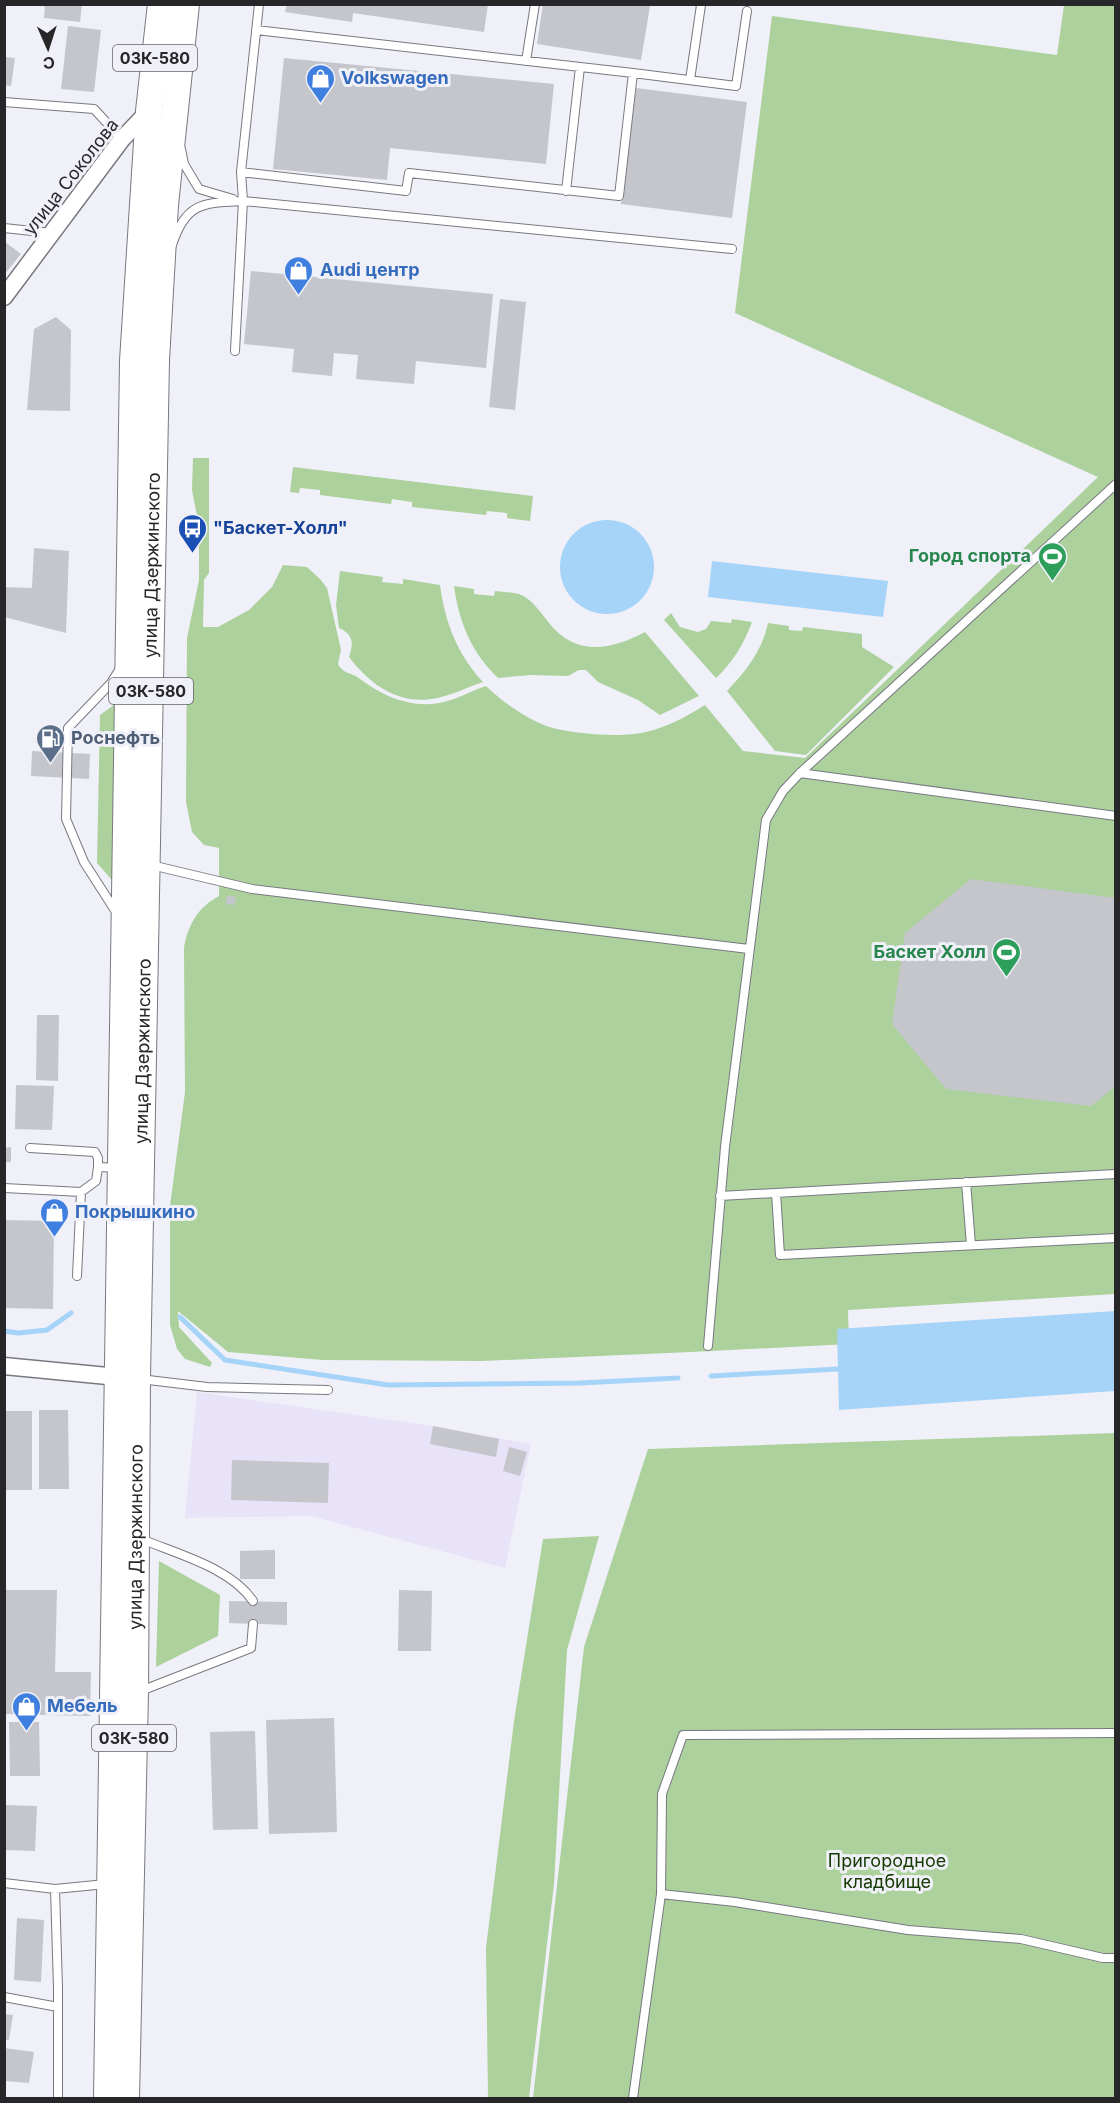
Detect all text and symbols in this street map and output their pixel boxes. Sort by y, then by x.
north arrow [18,18,78,78]
road number: 03К-580 [113,45,197,71]
text: С [42,53,55,73]
shop icon: Volkswagen [304,62,336,104]
place label: Volkswagen [341,67,449,88]
street label: улица Соколова [19,114,123,239]
shop icon: Audi центр [283,254,315,296]
place label: Audi центр [320,259,420,280]
street label: улица Дзержинского [139,472,164,658]
bus stop icon: "Баскет-Холл" [176,512,208,554]
place label: "Баскет-Холл" [213,517,348,538]
sports icon: Город спорта [1036,540,1068,582]
place label: Город спорта [909,545,1031,566]
road number: 03К-580 [109,678,193,704]
fuel station icon: Роснефть [34,722,66,764]
place label: Роснефть [71,727,160,748]
sports icon: Баскет Холл [991,936,1023,978]
place label: Баскет Холл [873,941,986,962]
street label: улица Дзержинского [130,958,155,1144]
shop icon: Покрышкино [38,1196,70,1238]
place label: Покрышкино [75,1201,195,1222]
street label: улица Дзержинского [124,1444,147,1630]
shop icon: Мебель [10,1690,42,1732]
place label: Мебель [47,1695,118,1716]
road number: 03К-580 [92,1725,176,1751]
park label: Пригородное кладбище [828,1850,946,1892]

